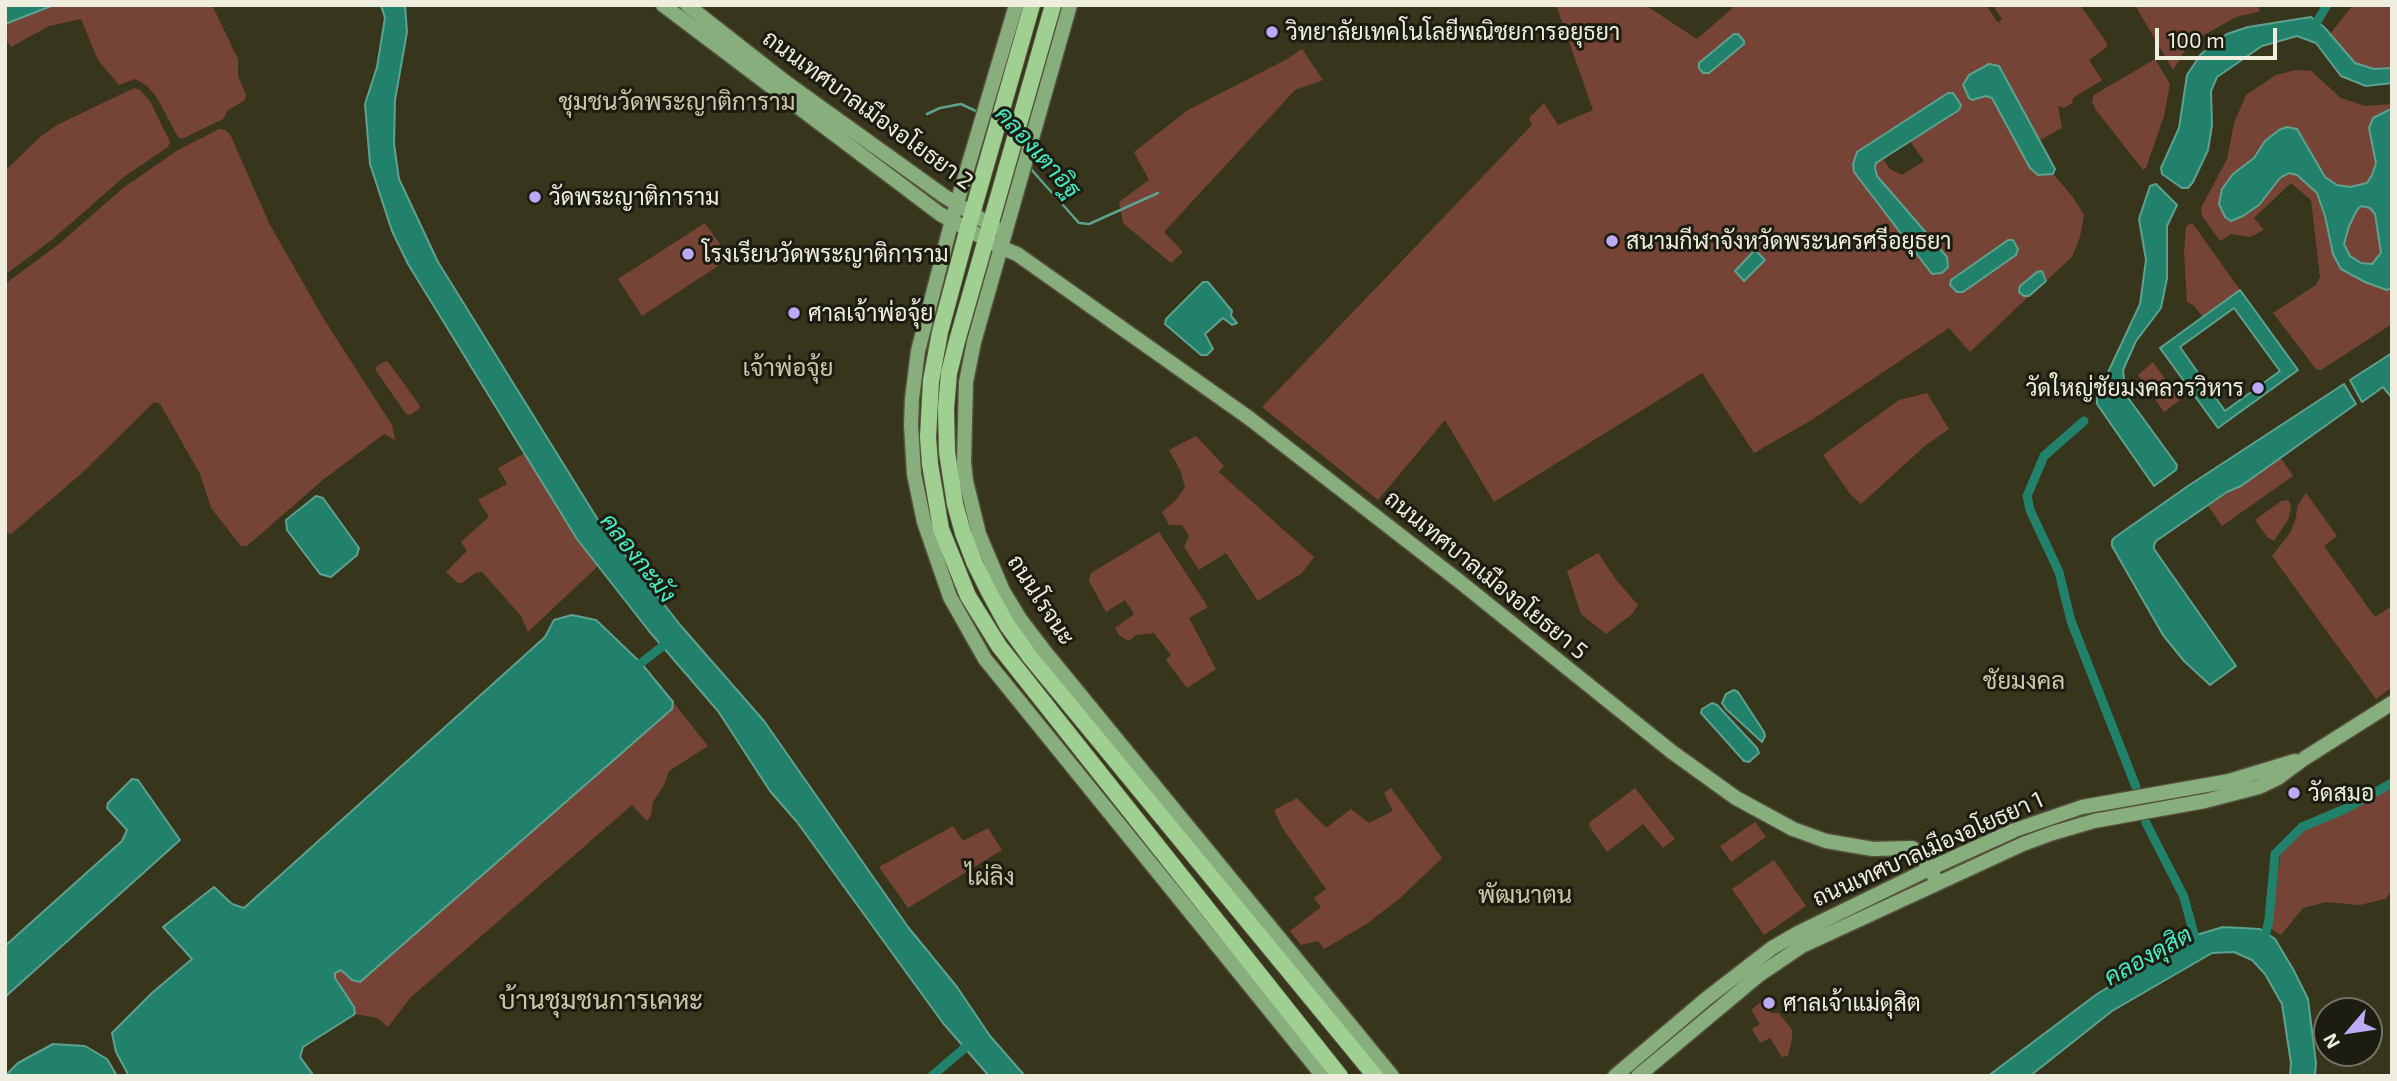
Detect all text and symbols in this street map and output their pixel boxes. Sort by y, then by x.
scale bar [2159,14,2282,58]
place label: วิทยาลัยเทคโนโลยีพณิชยการอยุธยา [1286,18,1620,46]
street label: ถนนเทศบาลเมืองอโยธยา 2 [757,24,979,196]
marker: วิทยาลัยเทคโนโลยีพณิชยการอยุธยา [1264,24,1280,40]
text: 100 m [2168,27,2225,52]
district label: ชุมชนวัดพระญาติการาม [559,88,795,116]
water label: คลองเตาอิฐ [989,100,1087,204]
place label: วัดพระญาติการาม [549,183,719,211]
marker: วัดพระญาติการาม [527,189,543,205]
place label: สนามกีฬาจังหวัดพระนครศรีอยุธยา [1626,227,1952,255]
marker: สนามกีฬาจังหวัดพระนครศรีอยุธยา [1604,233,1620,249]
place label: โรงเรียนวัดพระญาติการาม [702,240,949,268]
marker: โรงเรียนวัดพระญาติการาม [680,246,696,262]
place label: ศาลเจ้าพ่อจุ้ย [808,299,933,327]
marker: ศาลเจ้าพ่อจุ้ย [786,305,802,321]
district label: เจ้าพ่อจุ้ย [743,354,833,382]
place label: วัดใหญ่ชัยมงคลวรวิหาร [2026,374,2244,402]
marker: วัดใหญ่ชัยมงคลวรวิหาร [2250,380,2266,396]
street label: ถนนเทศบาลเมืองอโยธยา 5 [1379,485,1593,665]
water label: คลองกะมัง [594,508,682,608]
street label: ถนนโรจนะ [1002,550,1080,650]
district label: ชัยมงคล [1983,667,2065,695]
place label: วัดสมอ [2308,779,2374,807]
marker: วัดสมอ [2286,785,2302,801]
street label: ถนนเทศบาลเมืองอโยธยา 1 [1808,786,2048,912]
district label: ไผ่ลิง [965,863,1015,891]
district label: พัฒนาตน [1478,881,1572,909]
water label: คลองดุสิต [2099,920,2197,992]
district label: บ้านชุมชนการเคหะ [499,984,703,1016]
place label: ศาลเจ้าแม่ดุสิต [1783,989,1921,1017]
marker: ศาลเจ้าแม่ดุสิต [1761,995,1777,1011]
north arrow [2313,997,2383,1067]
text: N [2318,1030,2344,1053]

